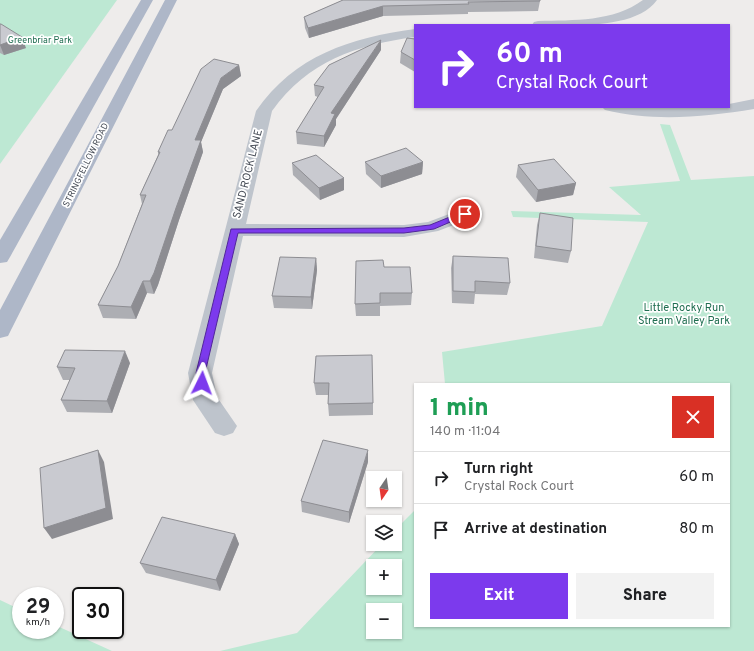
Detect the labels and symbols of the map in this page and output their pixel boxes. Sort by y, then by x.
park label: Greenbriar Park [8,35,72,46]
street label: STRINGFELLOW ROAD [61,121,111,209]
street label: SAND ROCK LANE [230,128,266,220]
pin [448,197,482,231]
park label: Little Rocky Run Stream Valley Park [638,301,730,328]
position arrow [181,362,223,404]
north arrow [366,471,402,507]
speed limit sign: 30 [72,587,124,639]

